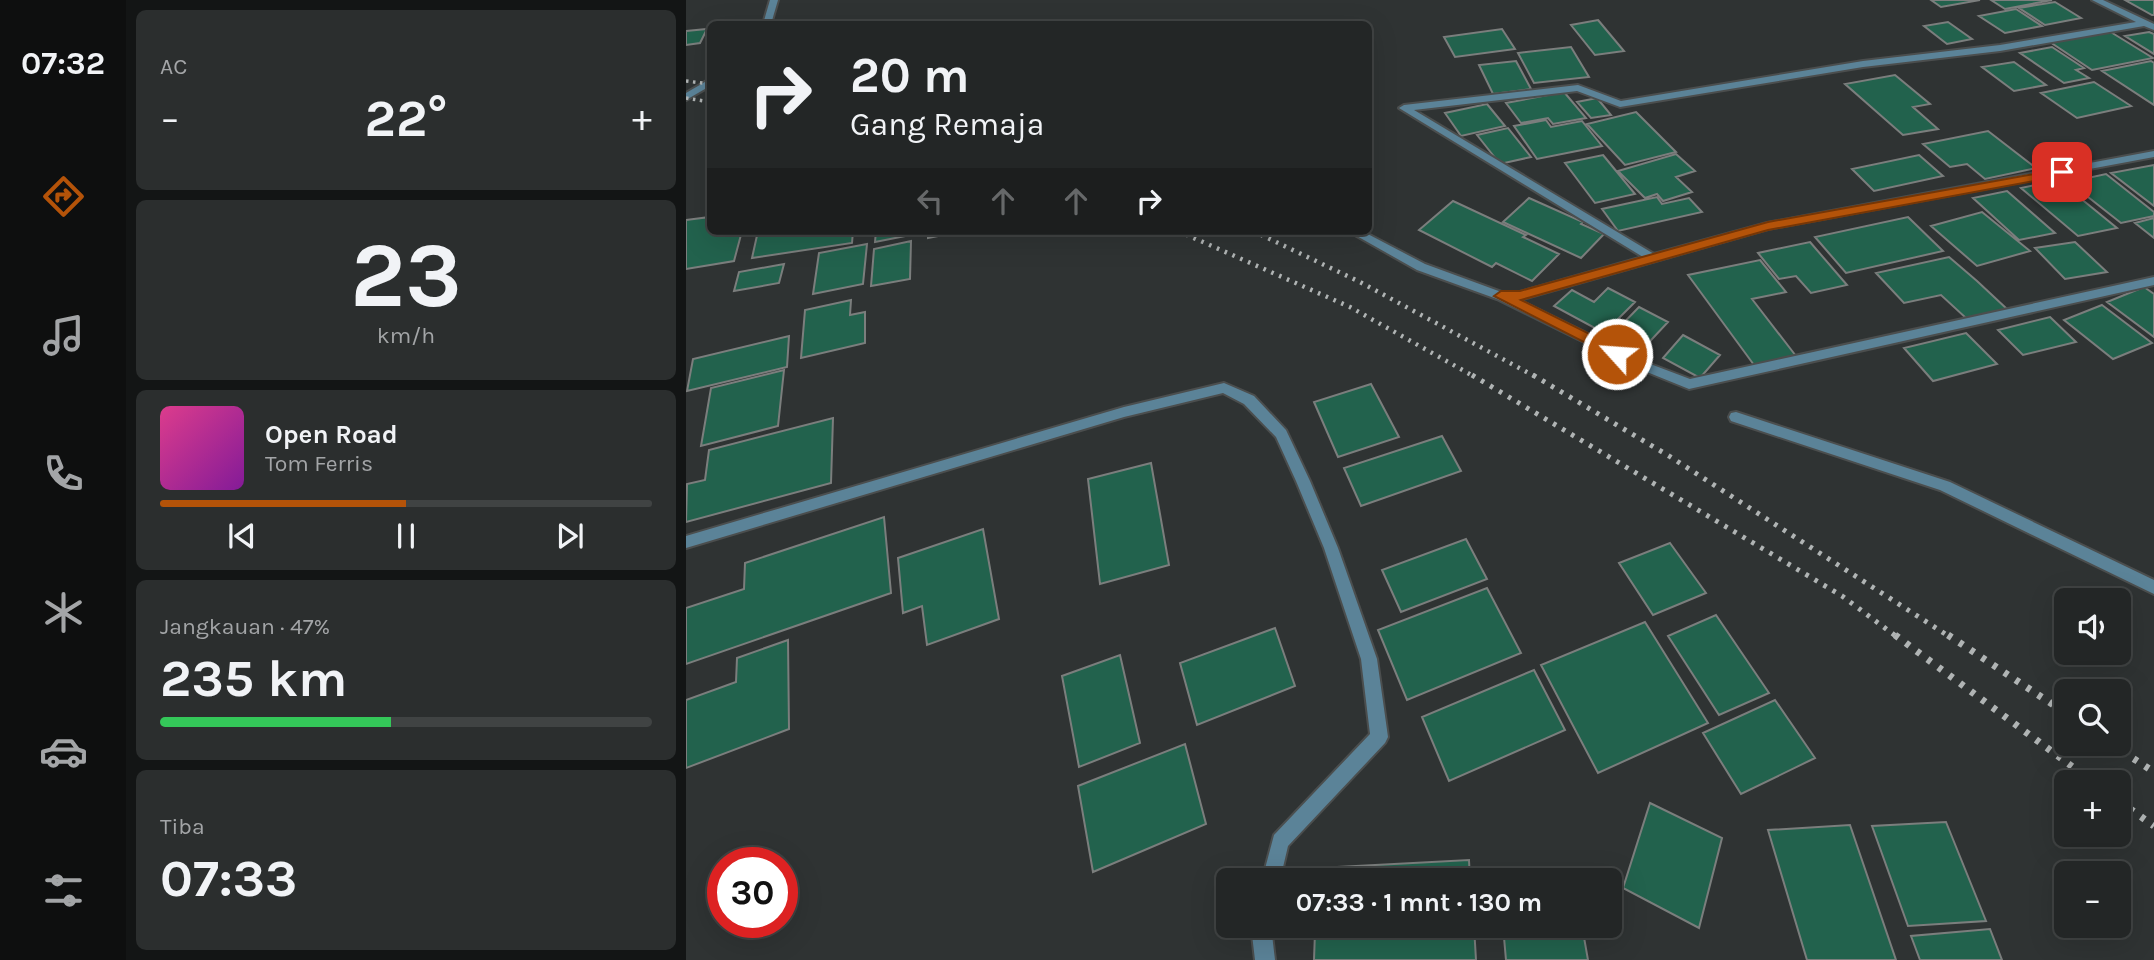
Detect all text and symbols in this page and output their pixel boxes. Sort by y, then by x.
text: 07:32 [21,45,105,82]
text: 20 m [850,47,970,104]
icon: right [735,49,826,140]
text: AC [160,53,187,80]
text: 22° [364,88,448,149]
text: − [160,96,180,141]
text: + [632,96,652,141]
text: Gang Remaja [850,106,1044,143]
pin [2032,142,2092,202]
icon: arrive [2043,153,2081,191]
icon: directions [39,172,88,221]
icon: left [911,182,949,220]
icon: ahead [984,182,1022,220]
icon: ahead [1057,182,1095,220]
icon: right [1130,182,1168,220]
text: 23 [350,223,462,329]
icon: music [39,311,88,360]
position arrow [1580,317,1654,391]
text: km/h [377,322,435,349]
text: Open Road [265,419,398,450]
icon: phone [39,449,88,498]
text: Tom Ferris [265,450,373,477]
icon: previous [223,517,261,555]
icon: pause [387,517,425,555]
icon: next [551,517,589,555]
icon: climate [39,588,88,637]
map controls [2054,588,2131,938]
button: sound [2054,588,2131,665]
text: Jangkauan · 47% [160,613,330,640]
text: 235 km [160,648,347,709]
button: search [2054,679,2131,756]
icon: car [39,727,88,776]
button: + [2054,770,2131,847]
text: Tiba [160,813,205,840]
speed limit sign: 30 [707,847,798,938]
text: 07:33 [160,848,297,909]
button: − [2054,861,2131,938]
icon: filters [39,866,88,915]
text: 07:33 · 1 mnt · 130 m [1296,887,1542,918]

